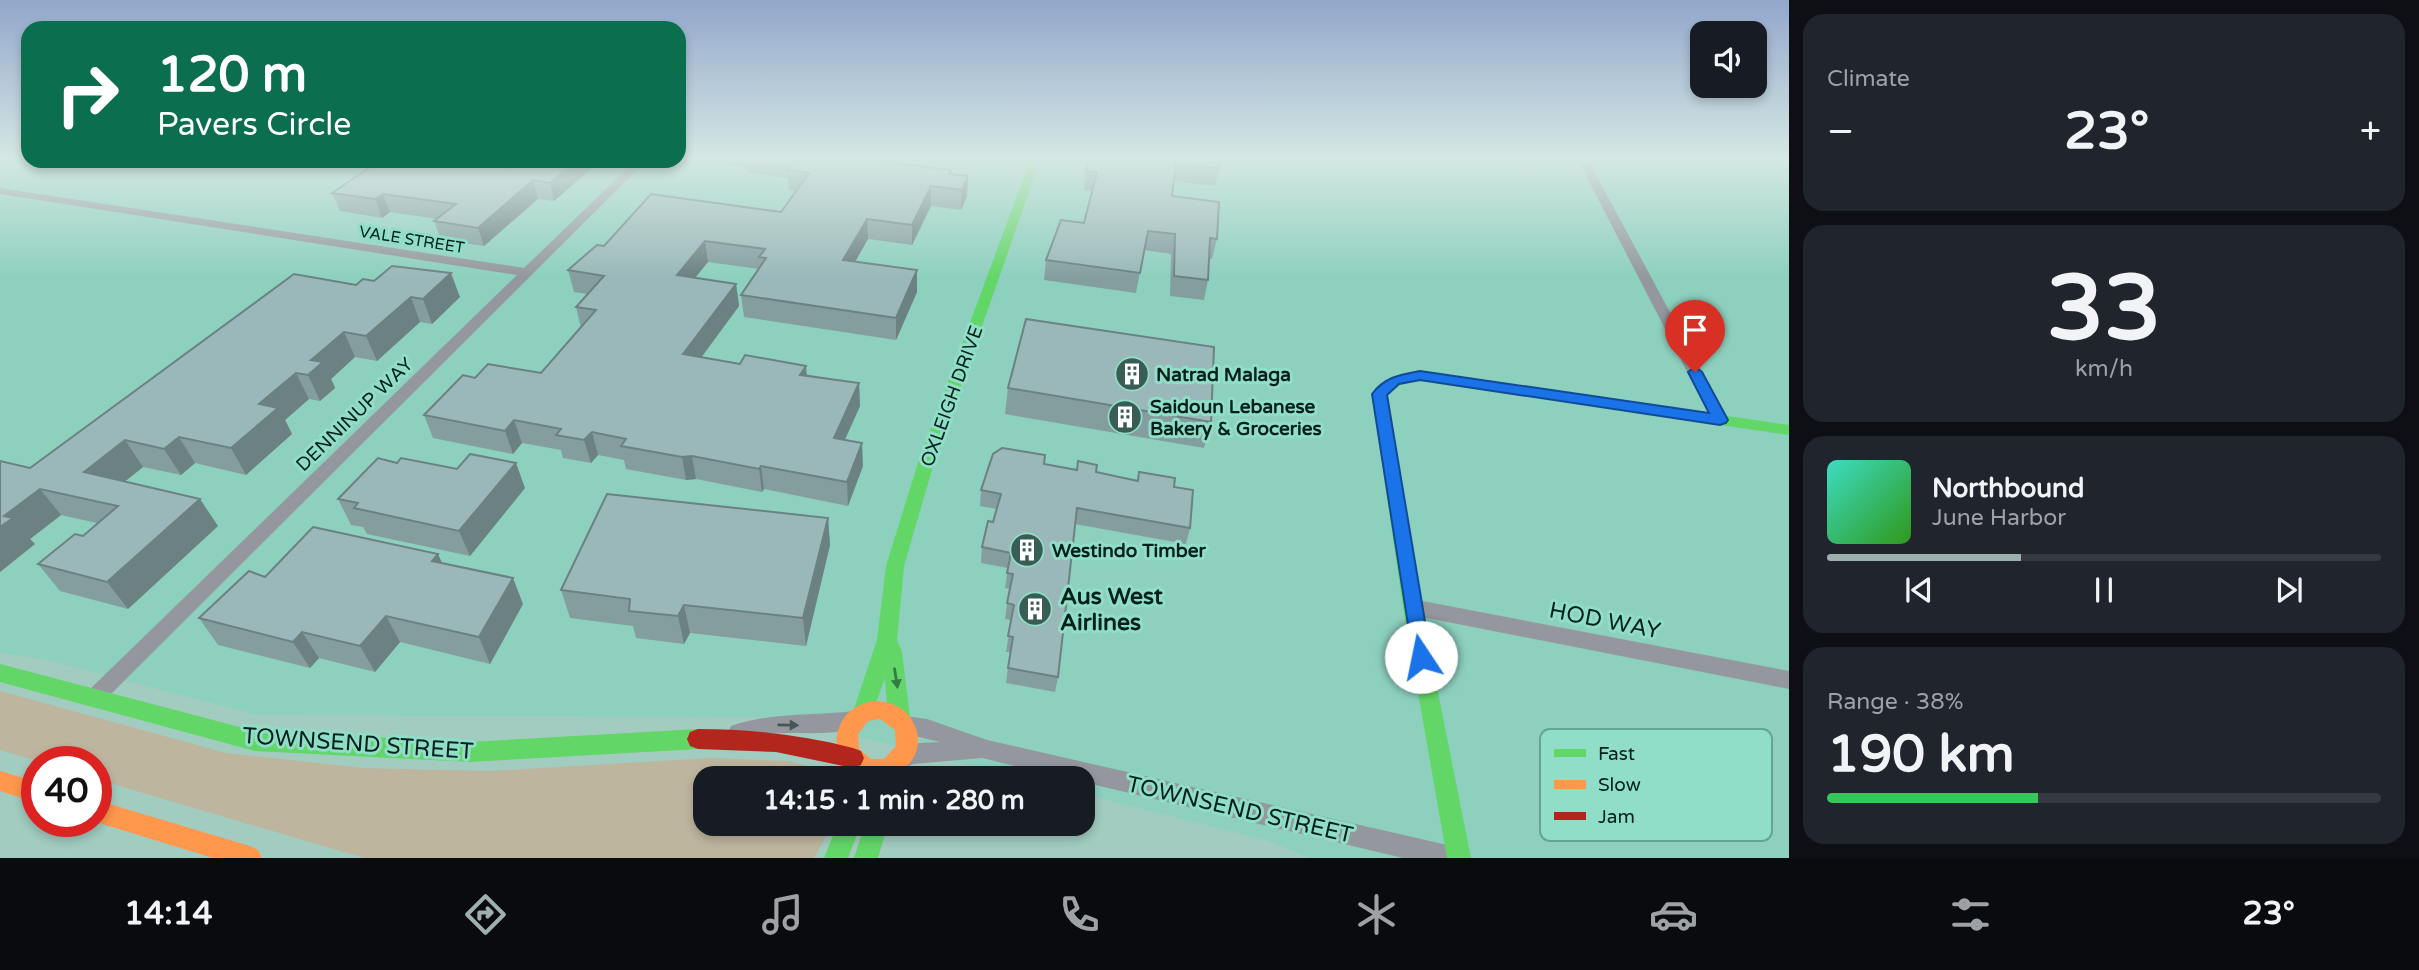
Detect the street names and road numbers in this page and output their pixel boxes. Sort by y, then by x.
street label: VALE STREET [358,222,466,258]
street label: OXLEIGH DRIVE [916,323,988,470]
street label: DENNINUP WAY [292,353,418,476]
street label: HOD WAY [1547,596,1663,646]
street label: TOWNSEND STREET [241,722,474,766]
street label: TOWNSEND STREET [1124,770,1356,850]

